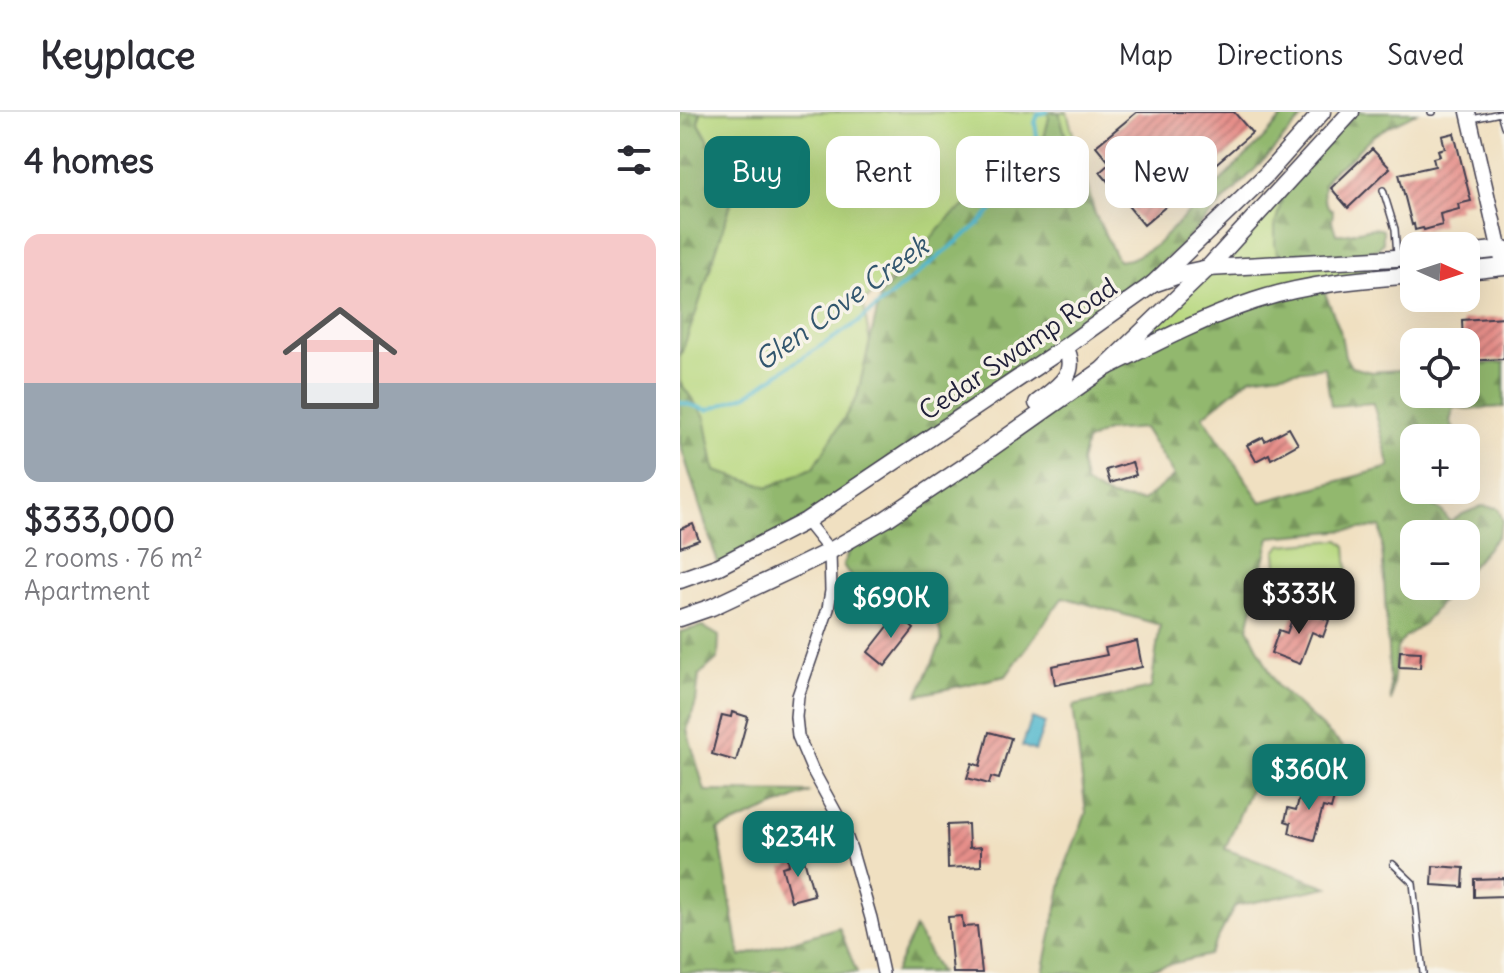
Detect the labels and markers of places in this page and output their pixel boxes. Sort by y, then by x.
pin: $333K [1243,568,1355,636]
pin: $690K [835,572,947,640]
pin: $360K [1253,744,1365,812]
pin: $234K [742,811,854,879]

